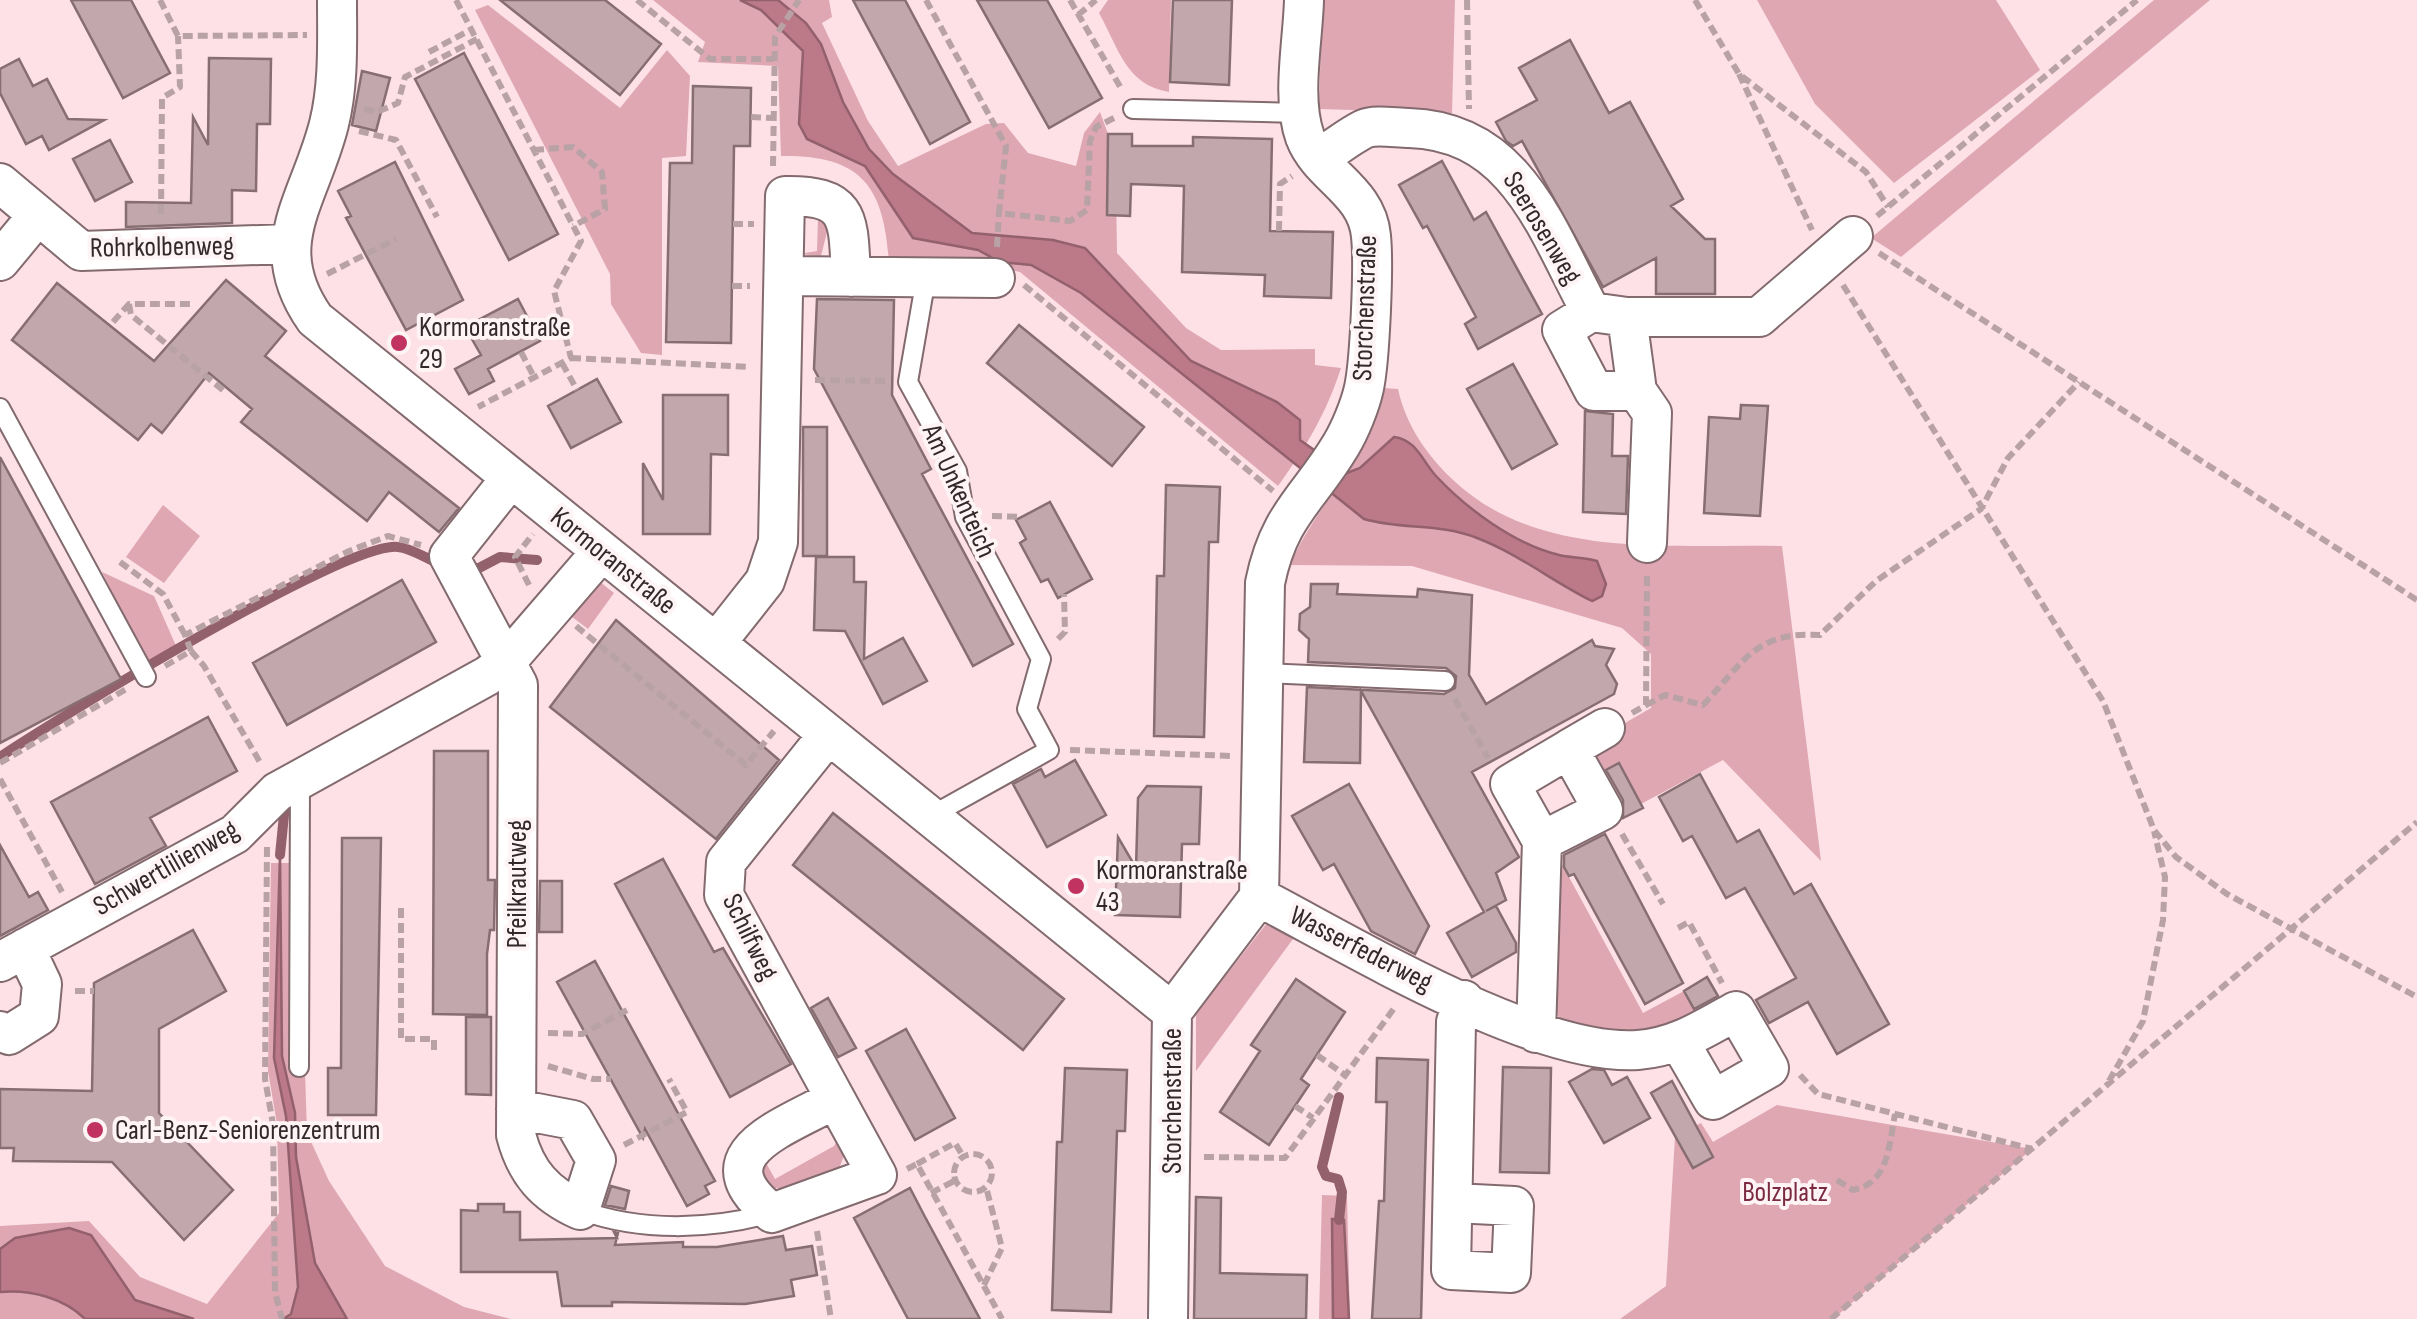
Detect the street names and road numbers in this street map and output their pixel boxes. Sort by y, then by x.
street label: Seerosenweg [1496,166,1588,290]
street label: Rohrkolbenweg [90,229,234,265]
street label: Storchenstraße [1346,235,1384,381]
street label: Am Unkenteich [915,418,1003,563]
street label: Kormoranstraße [544,500,682,622]
street label: Schwertlilienweg [88,813,244,923]
street label: Pfeilkrautweg [501,820,534,948]
street label: Schilfweg [715,889,785,985]
street label: Wasserfederweg [1284,899,1438,999]
street label: Storchenstraße [1156,1028,1189,1174]

